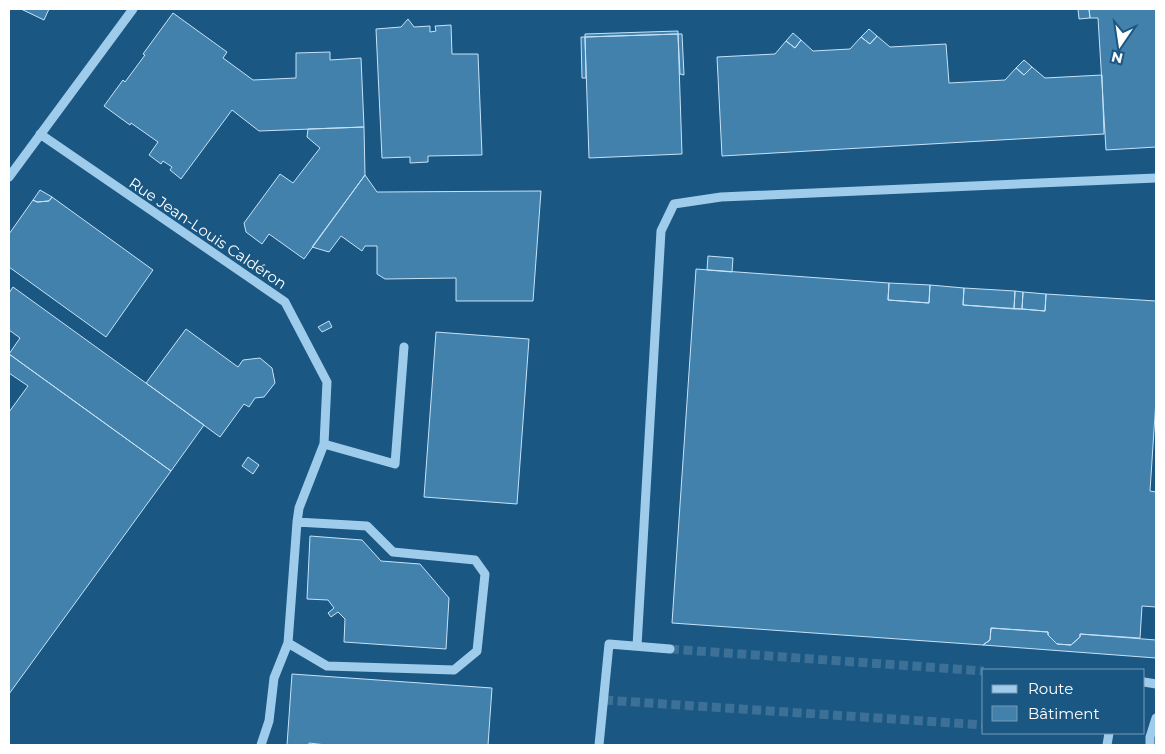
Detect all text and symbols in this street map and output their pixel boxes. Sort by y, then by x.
north arrow [1095,20,1145,70]
text: N [1110,48,1125,68]
street label: Rue Jean-Louis Caldéron [125,173,291,293]
legend [982,669,1145,734]
text: Route [1028,679,1073,698]
text: Bâtiment [1028,704,1100,723]

